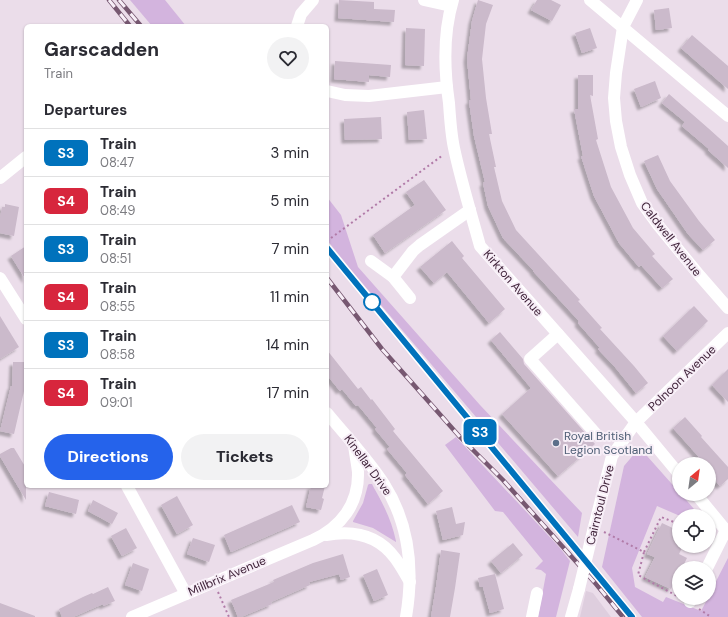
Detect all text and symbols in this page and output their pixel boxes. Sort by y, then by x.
text: Garscadden [44,37,159,62]
button: heart [267,37,309,79]
text: Train [44,65,73,82]
text: Departures [44,100,127,120]
text: Train [100,134,137,154]
text: 3 min [271,143,309,163]
text: S3 [58,144,74,162]
text: 08:47 [100,154,134,171]
text: Train [100,182,137,202]
text: 5 min [270,191,309,211]
text: S4 [57,192,75,210]
street label: Caldwell Avenue [637,198,705,280]
text: 08:49 [100,202,135,219]
text: Train [100,230,137,250]
text: 7 min [271,239,309,259]
text: S3 [58,240,74,258]
street label: Kirkton Avenue [480,246,546,320]
text: 08:51 [100,250,131,267]
text: Train [100,278,137,298]
text: 11 min [270,287,309,307]
text: S4 [57,288,75,306]
unlabelled marker [363,293,381,311]
text: 08:55 [100,298,135,315]
text: Train [100,326,137,346]
text: 14 min [266,335,309,355]
text: S3 [58,336,74,354]
street label: Polnoon Avenue [645,341,719,414]
text: 08:58 [100,346,135,363]
text: Train [100,374,137,394]
text: 17 min [267,383,309,403]
text: S4 [57,384,75,402]
text: 09:01 [100,394,133,411]
line badge: S3 [462,419,498,445]
text: S3 [472,423,488,441]
place label: Royal British Legion Scotland [564,428,653,458]
street label: Kinellar Drive [341,431,396,499]
button: Directions [44,434,173,480]
button: Tickets [181,434,309,480]
marker: Royal British Legion Scotland [551,438,561,448]
north arrow [672,457,716,501]
map controls [672,457,716,605]
street label: Cairntoul Drive [582,463,618,547]
button: locate [672,509,716,553]
street label: Millbrix Avenue [186,552,269,600]
button: layers [672,561,716,605]

